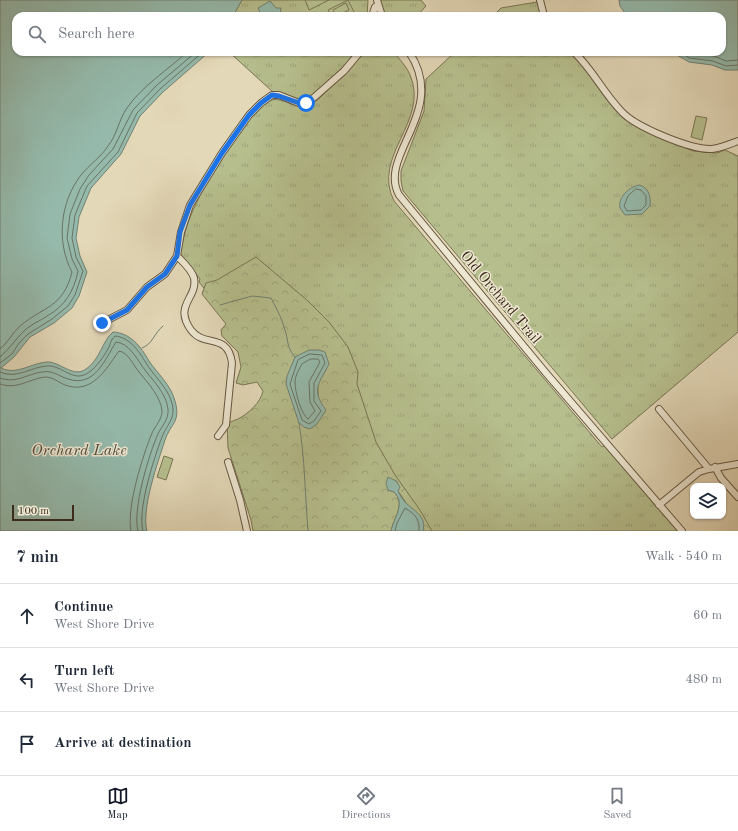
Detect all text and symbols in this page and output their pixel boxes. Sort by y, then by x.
search box [12,12,726,56]
icon: search [26,23,48,45]
text: Search here [58,27,135,42]
route start [297,94,315,112]
street label: Old Orchard Trail [457,249,543,347]
route end [93,314,111,332]
water label: Orchard Lake [31,443,127,459]
map controls [690,483,726,519]
button: layers [690,483,726,519]
scale bar [12,503,74,522]
text: 100 m [18,506,49,517]
text: 7 min [16,549,59,566]
text: Walk · 540 m [645,550,722,563]
text: Continue [54,600,113,615]
icon: ahead [16,605,38,627]
text: 60 m [693,609,722,622]
text: West Shore Drive [54,618,154,631]
text: Turn left [54,664,114,679]
icon: left [16,669,38,691]
text: 480 m [685,673,722,686]
text: West Shore Drive [54,682,154,695]
icon: arrive [16,733,38,755]
text: Arrive at destination [54,736,192,751]
tab: Map [107,785,129,823]
tab: Directions [342,785,390,823]
tab: Saved [603,785,631,823]

